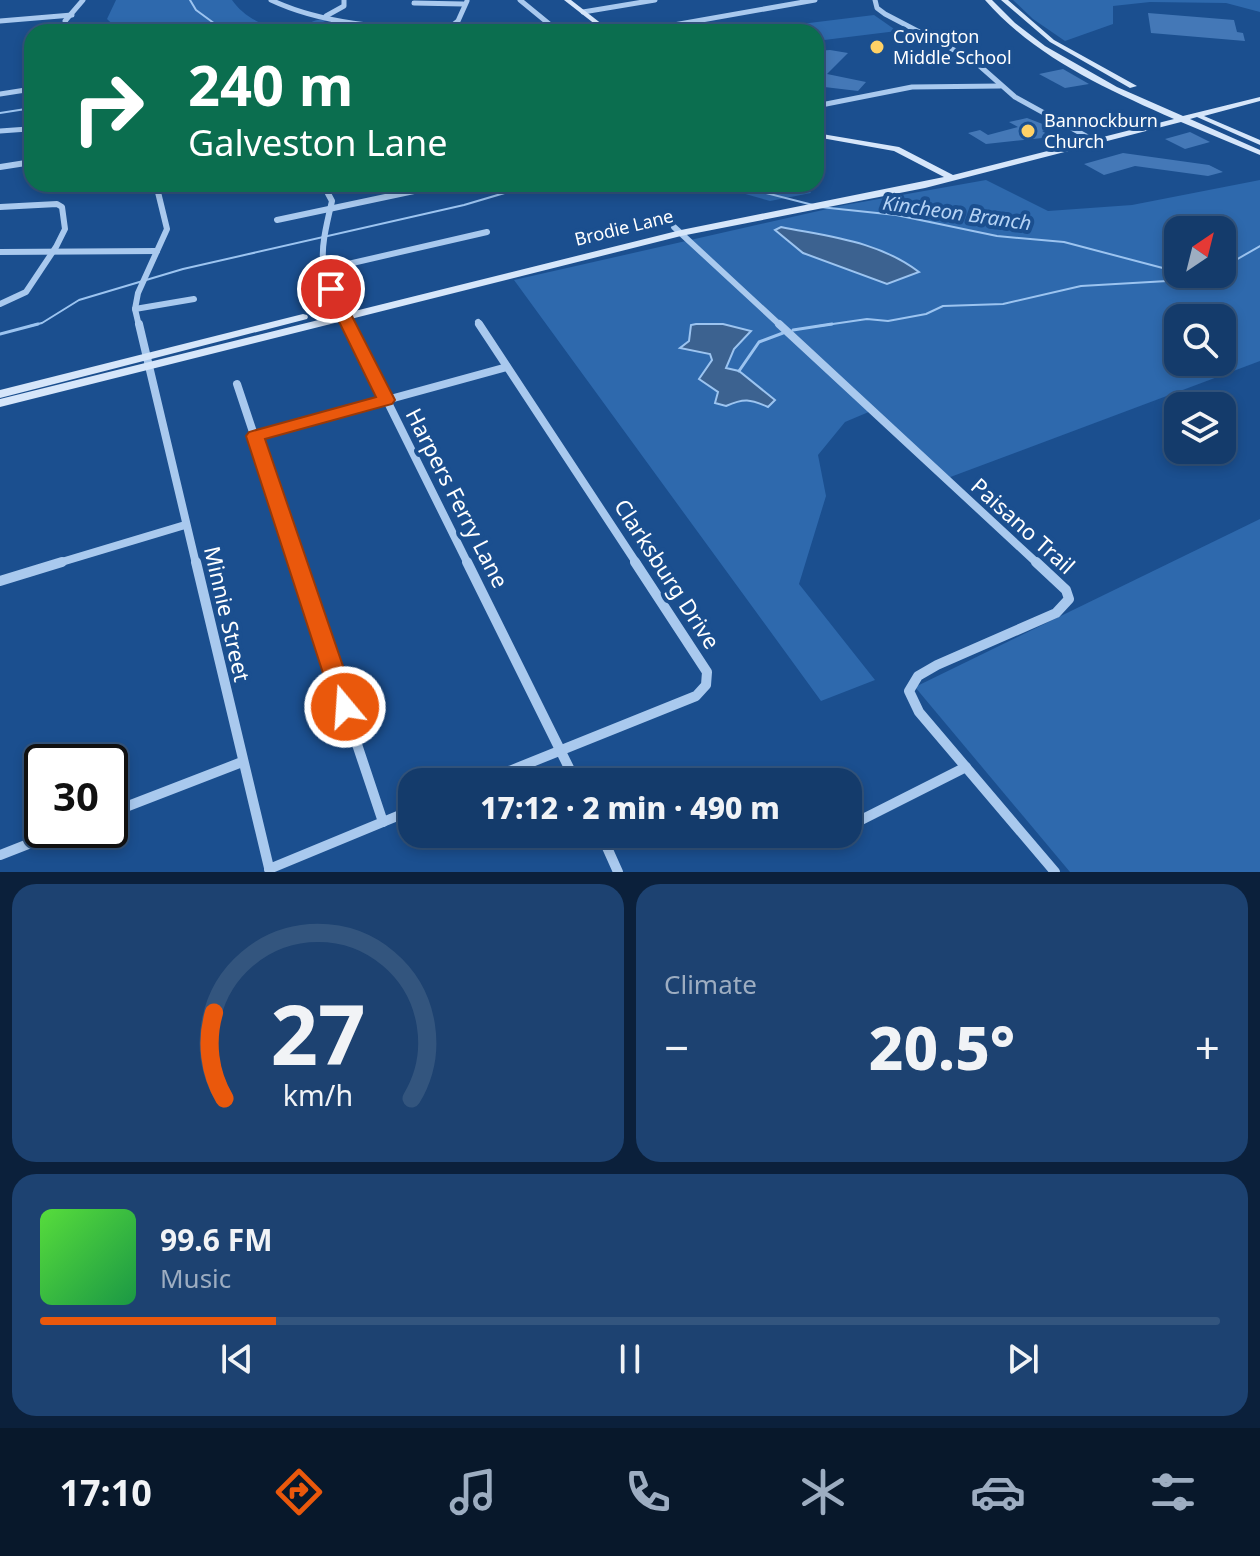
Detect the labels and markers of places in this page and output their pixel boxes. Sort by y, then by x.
place label: Covington Middle School [893,24,1012,69]
marker: Covington Middle School [868,38,886,56]
place label: Bannockburn Church [1044,108,1158,153]
marker: Bannockburn Church [1019,122,1037,140]
pin [297,255,365,323]

